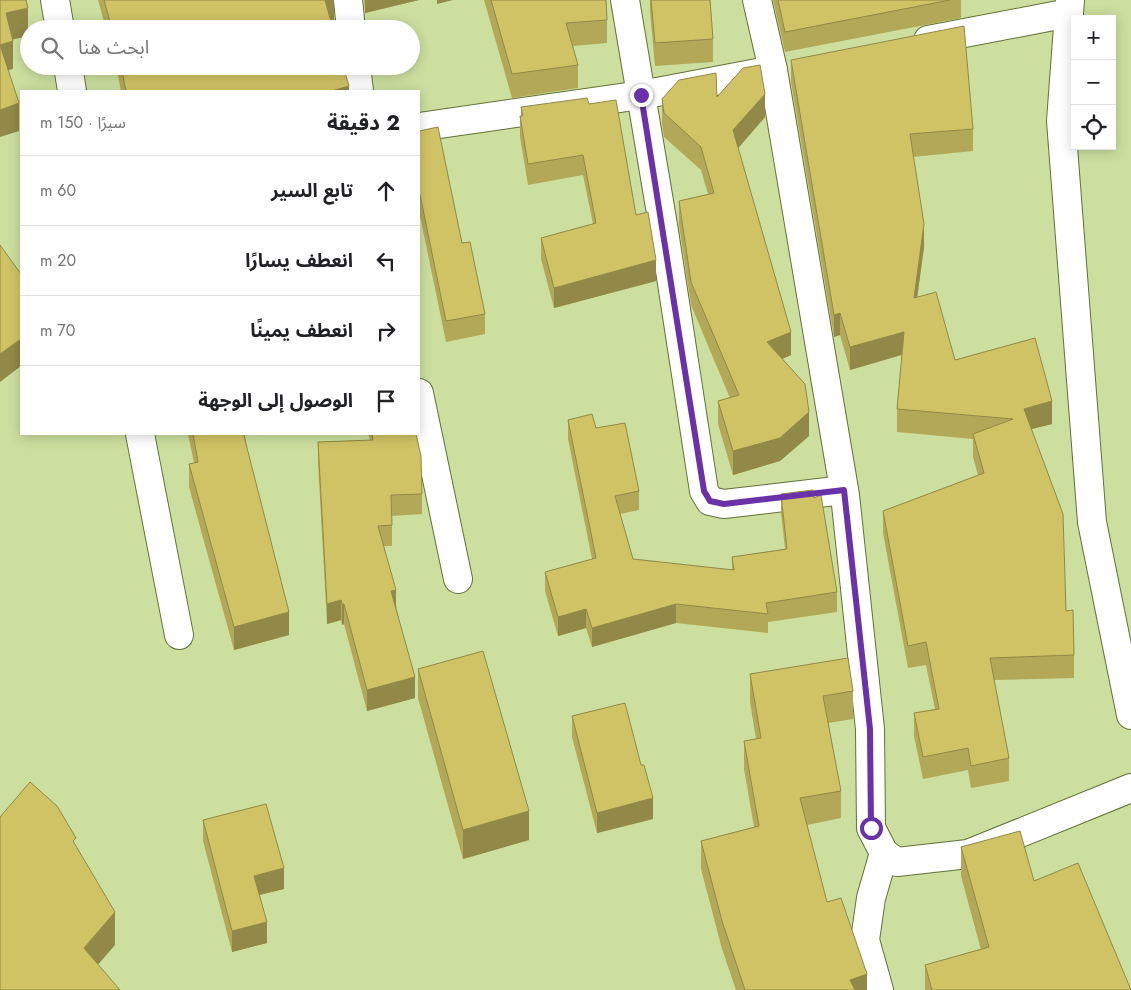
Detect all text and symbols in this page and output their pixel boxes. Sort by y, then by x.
map controls [1071,15,1116,150]
button: + [1071,15,1116,60]
search box [20,20,420,75]
icon: search [38,34,66,62]
text: ابحث هنا [78,34,149,61]
button: − [1071,60,1116,105]
route end [630,84,653,107]
button: locate [1071,105,1116,150]
text: 2 دقيقة [327,108,400,138]
text: سيرًا · 150 m [40,111,126,134]
text: تابع السير [271,177,353,204]
icon: ahead [372,177,400,205]
text: 60 m [40,179,76,202]
text: انعطف يسارًا [245,247,353,274]
icon: left [372,247,400,275]
text: 20 m [40,249,76,272]
text: انعطف يمينًا [250,317,353,344]
icon: right [372,317,400,345]
text: 70 m [40,319,75,342]
text: الوصول إلى الوجهة [198,387,353,414]
icon: arrive [372,387,400,415]
route start [860,817,883,840]

